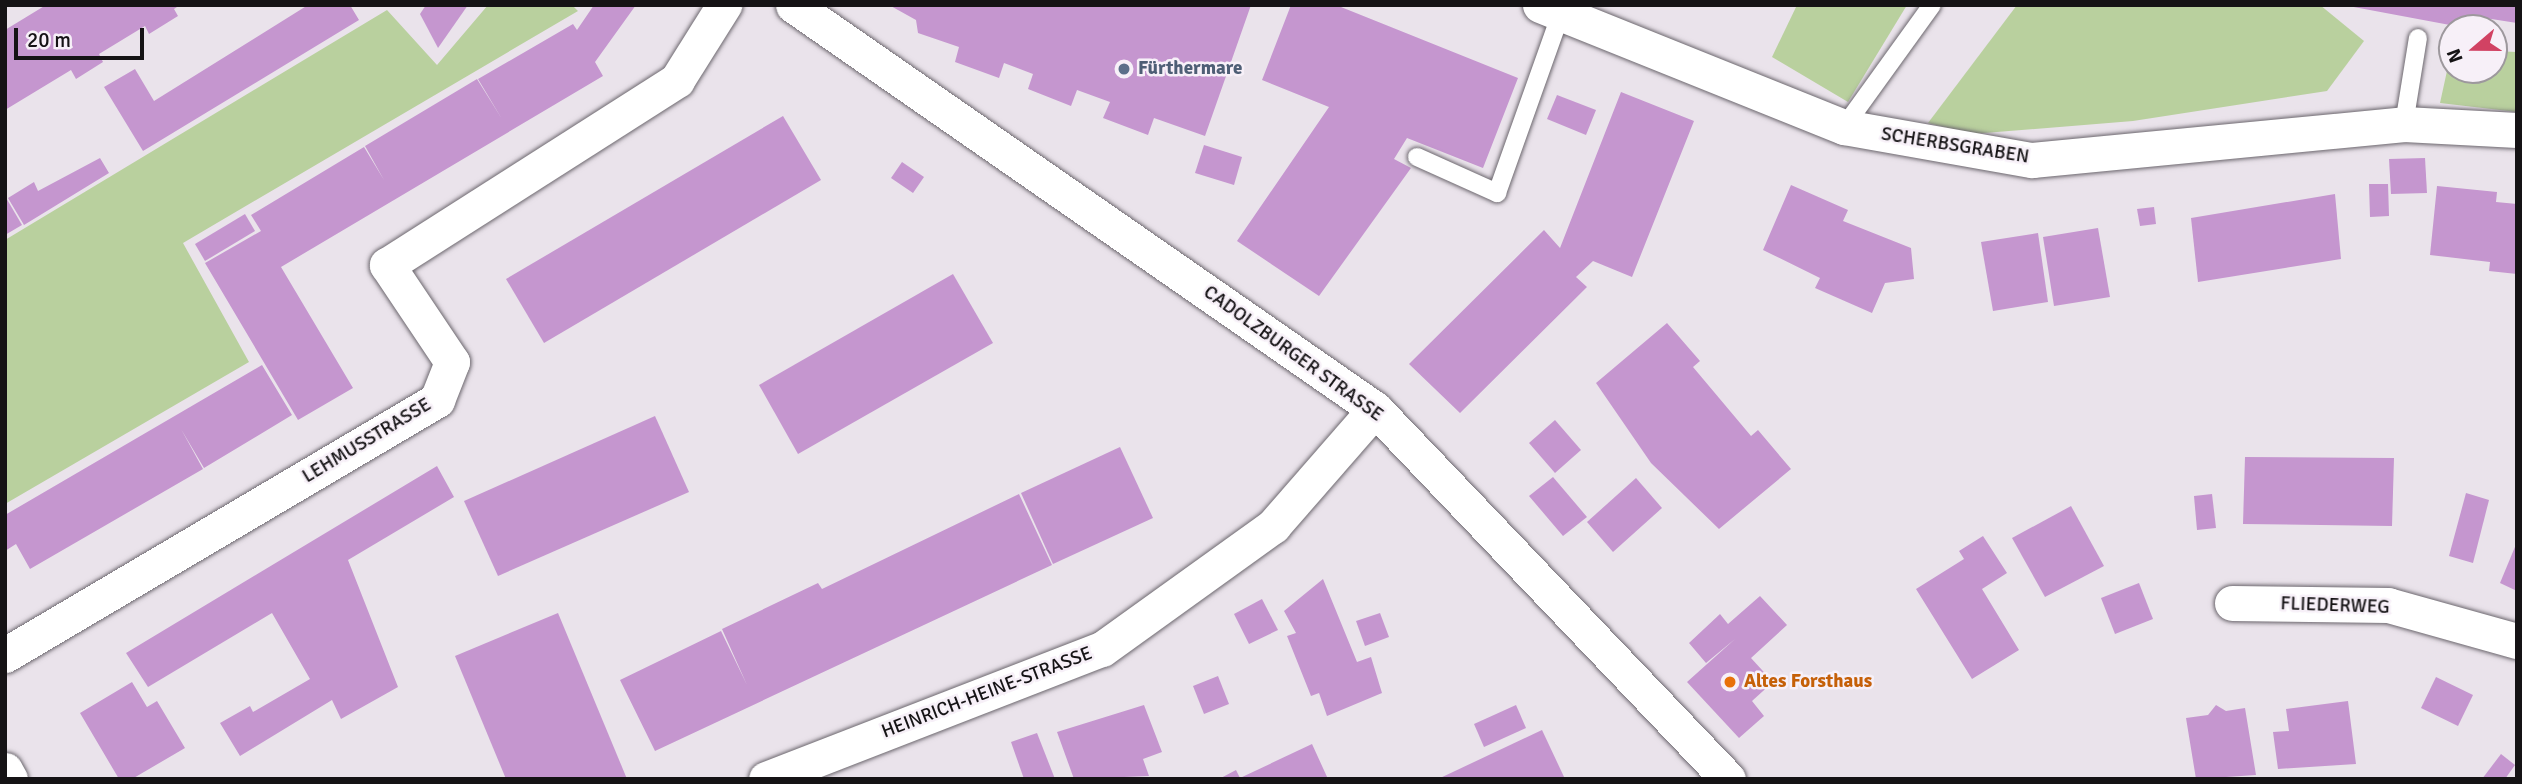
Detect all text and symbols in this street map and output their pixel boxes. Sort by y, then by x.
scale bar [18,14,147,58]
north arrow [2438,14,2508,84]
text: 20 m [27,27,71,53]
text: N [2442,45,2469,66]
place label: Fürthermare [1138,58,1242,80]
marker: Fürthermare [1116,61,1132,77]
street label: SCHERBSGRABEN [1879,123,2031,169]
street label: CADOLZBURGER STRASSE [1199,281,1387,427]
street label: LEHMUSSTRASSE [298,394,436,488]
street label: FLIEDERWEG [2280,593,2390,619]
street label: HEINRICH-HEINE-STRASSE [878,642,1096,744]
place label: Altes Forsthaus [1744,671,1872,693]
marker: Altes Forsthaus [1722,674,1738,690]

